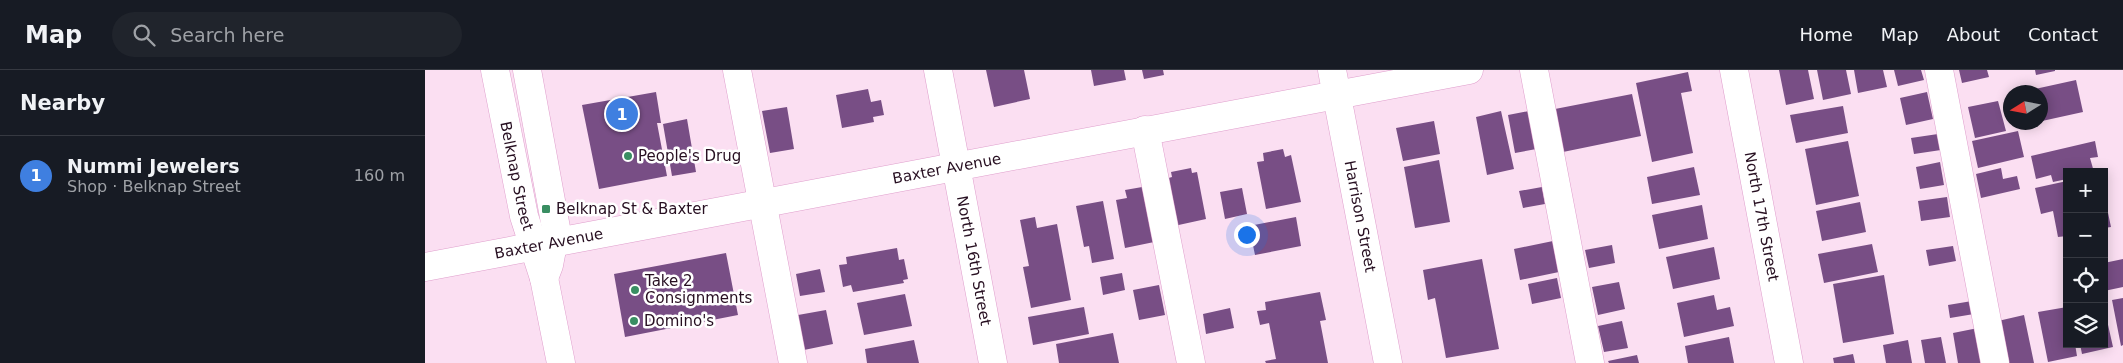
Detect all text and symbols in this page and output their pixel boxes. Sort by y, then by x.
search box [112,12,462,57]
text: Map [25,21,82,49]
icon: search [130,21,158,49]
text: Search here [170,24,284,46]
text: Home [1800,24,1853,45]
text: Map [1881,24,1919,45]
text: About [1947,24,2000,45]
text: Contact [2028,24,2098,45]
north arrow [2003,85,2048,130]
text: Nearby [20,91,105,115]
pin: 1 [606,95,638,133]
street label: Belknap Street [496,120,537,233]
place label: People's Drug [638,147,741,165]
street label: Baxter Avenue [891,149,1003,188]
marker: People's Drug [622,150,634,162]
street label: North 17th Street [1740,150,1783,283]
text: Nummi Jewelers [67,155,240,177]
street label: Harrison Street [1340,159,1380,274]
text: 1 [30,166,42,185]
text: 160 m [354,166,405,185]
map controls [2063,168,2108,348]
button: + [2063,168,2108,213]
text: Shop · Belknap Street [67,177,241,196]
street label: North 16th Street [953,194,995,327]
place label: Belknap St & Baxter [556,200,708,218]
marker: Belknap St & Baxter [540,203,552,215]
button: − [2063,213,2108,258]
your location [1234,222,1260,248]
street label: Baxter Avenue [493,225,605,263]
button: locate [2063,258,2108,303]
place label: Take 2 Consignments [644,272,752,307]
marker: Take 2 Consignments [629,284,641,296]
button: layers [2063,303,2108,348]
place label: Domino's [644,312,714,330]
marker: Domino's [628,315,640,327]

